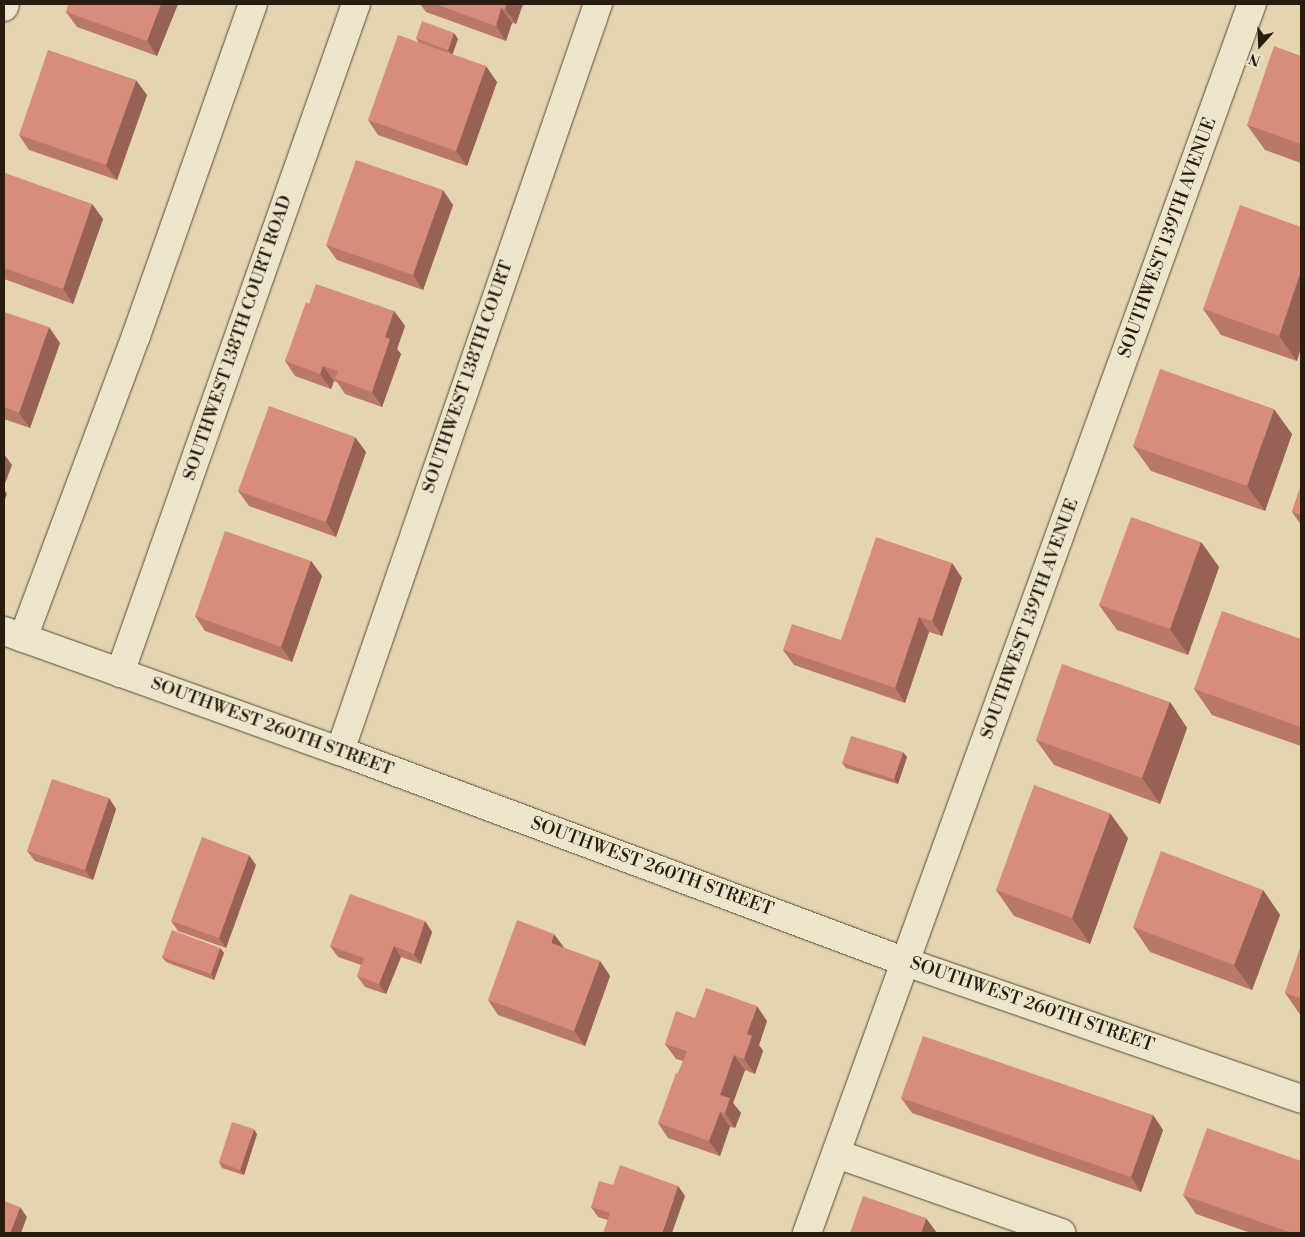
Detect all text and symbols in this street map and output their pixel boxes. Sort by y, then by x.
north arrow [1235,20,1285,70]
text: N [1247,49,1263,69]
street label: SOUTHWEST 139TH AVENUE [1114,115,1222,361]
street label: SOUTHWEST 138TH COURT ROAD [179,193,297,483]
street label: SOUTHWEST 138TH COURT [418,258,518,496]
street label: SOUTHWEST 139TH AVENUE [976,496,1084,742]
street label: SOUTHWEST 260TH STREET [148,673,396,781]
street label: SOUTHWEST 260TH STREET [528,813,776,921]
street label: SOUTHWEST 260TH STREET [907,953,1157,1057]

